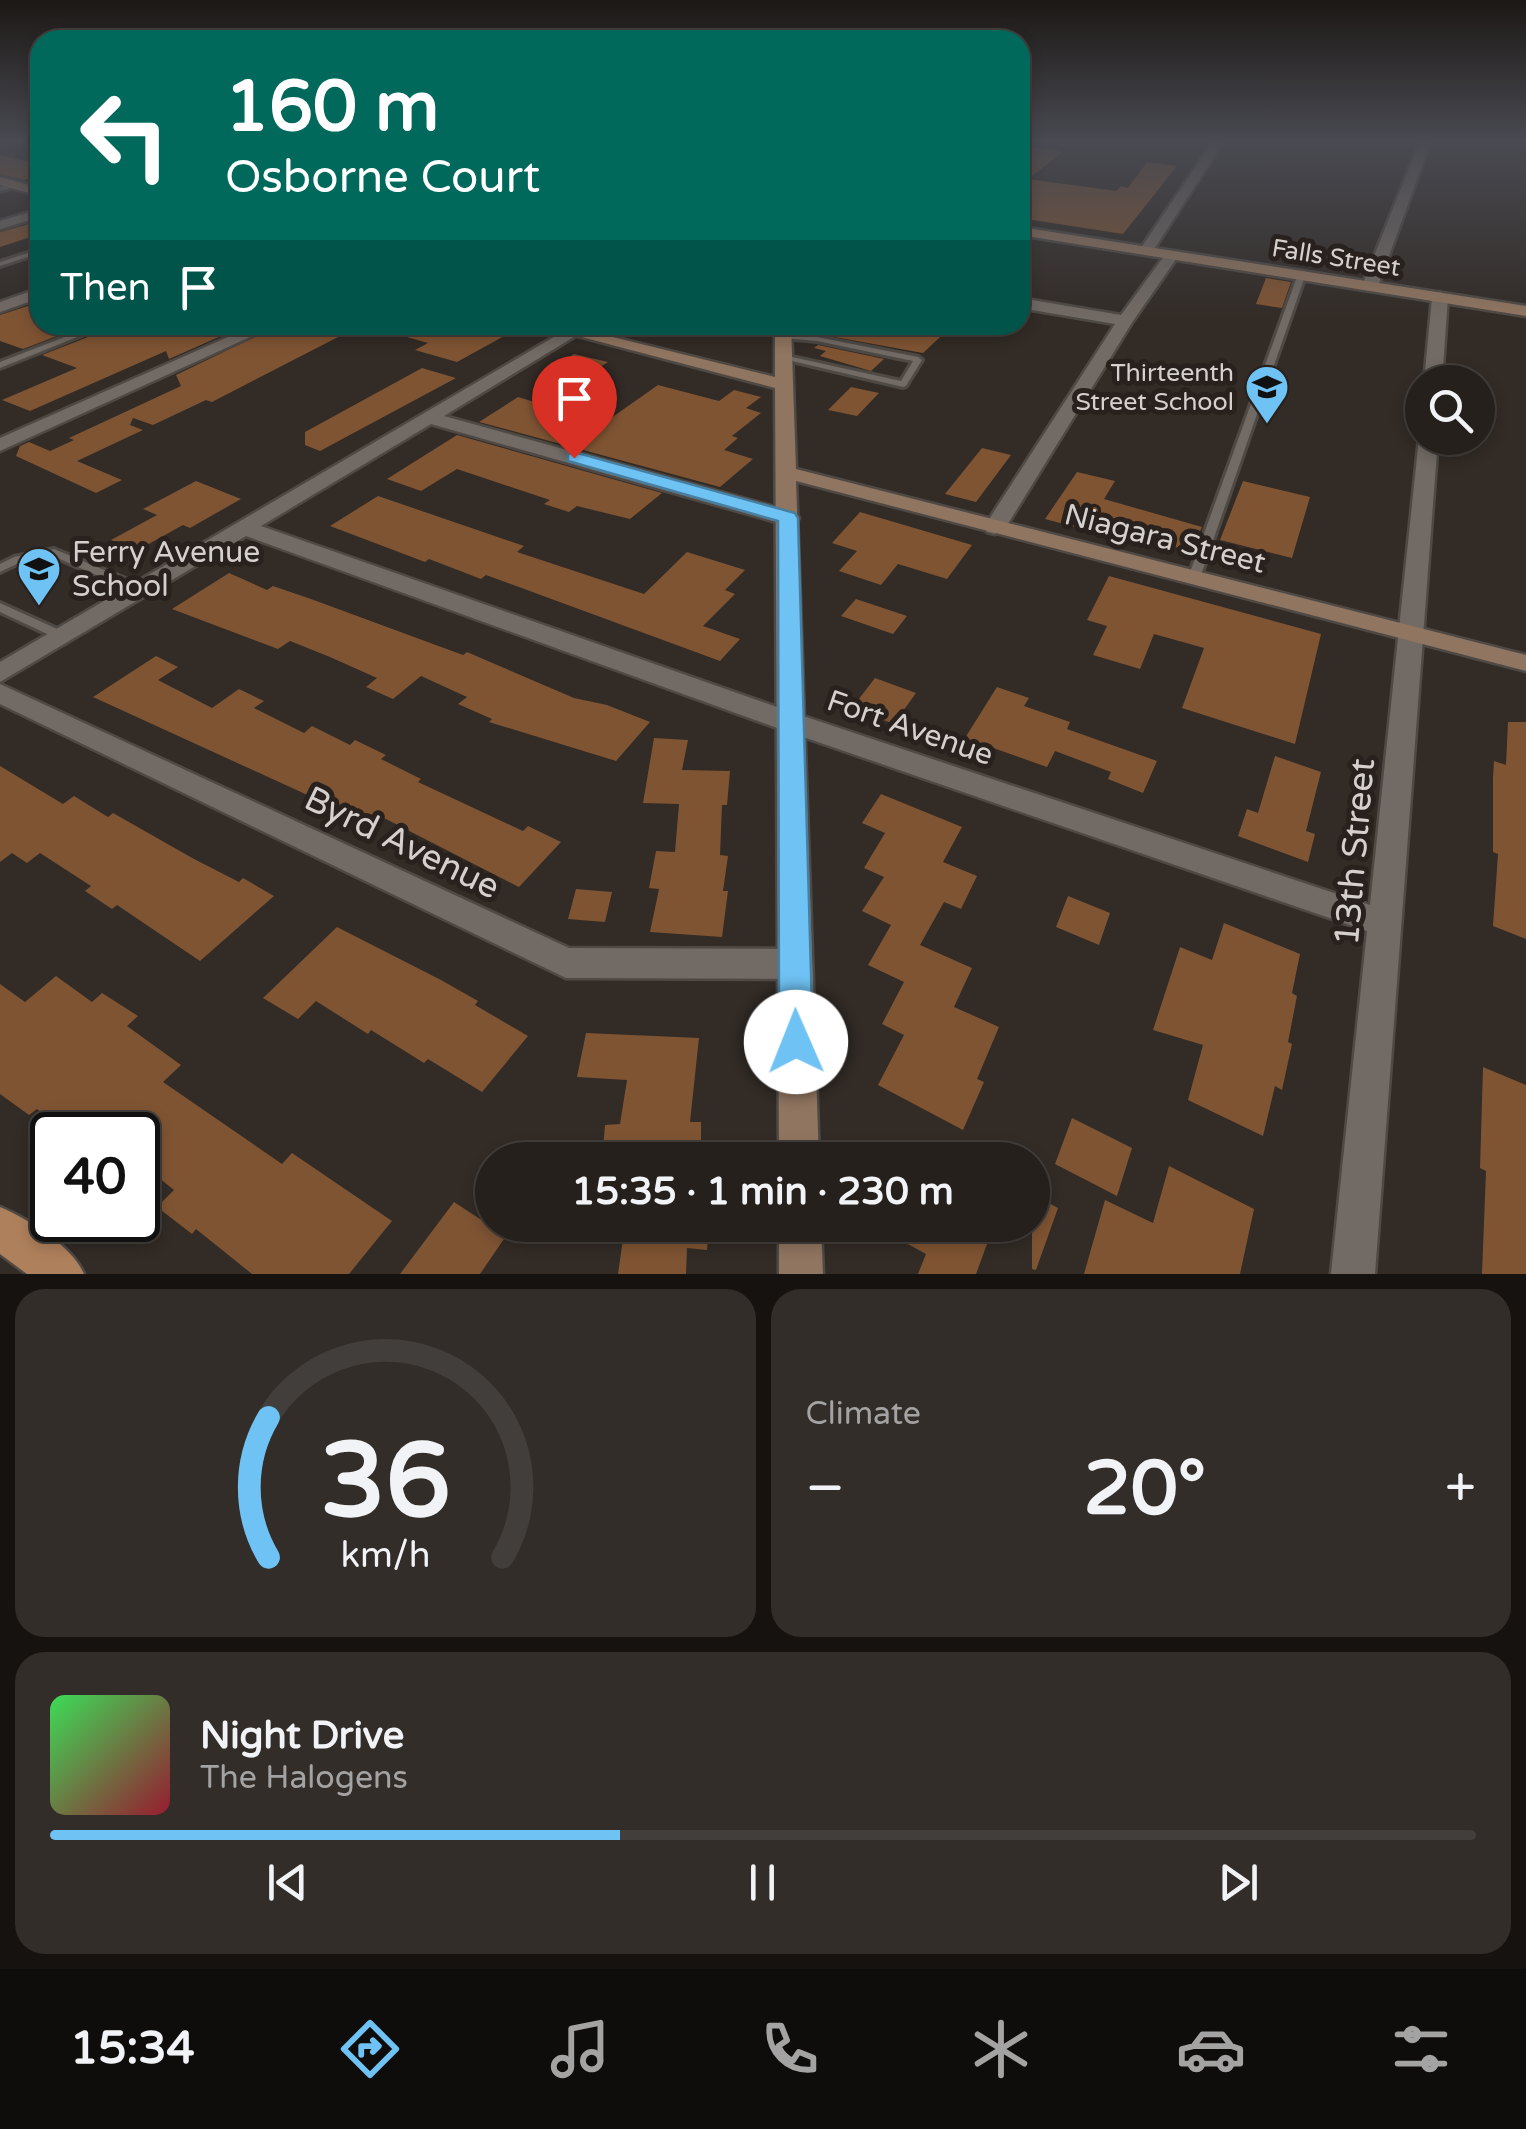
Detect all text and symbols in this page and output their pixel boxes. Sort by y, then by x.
text: 160 m [225,66,439,150]
icon: left [60,70,190,200]
text: Osborne Court [225,151,540,205]
street label: Falls Street [1270,233,1403,283]
icon: arrive [171,260,226,315]
text: Then [60,265,151,311]
pin [532,356,617,459]
place label: Thirteenth Street School [1075,358,1234,417]
school or university icon: Thirteenth Street School [1244,364,1290,425]
map controls [1405,365,1495,455]
button: search [1405,365,1495,455]
icon: arrive [547,371,602,426]
street label: Niagara Street [1061,496,1269,582]
place label: Ferry Avenue School [72,534,260,605]
school or university icon: Ferry Avenue School [16,546,62,607]
street label: Fort Avenue [822,682,998,774]
street label: 13th Street [1326,757,1384,947]
street label: Byrd Avenue [298,778,506,908]
position arrow [744,990,848,1094]
speed limit sign: 40 [30,1112,160,1242]
text: 15:35 · 1 min · 230 m [571,1169,954,1215]
text: Climate [806,1395,921,1433]
text: 36 [320,1420,451,1545]
text: 20° [1084,1444,1206,1534]
text: − [806,1456,845,1522]
text: + [1445,1456,1476,1522]
text: km/h [340,1534,430,1577]
text: Night Drive [200,1713,404,1759]
text: The Halogens [200,1759,408,1797]
icon: previous [260,1855,315,1910]
icon: pause [735,1855,790,1910]
icon: next [1211,1855,1266,1910]
icon: directions [335,2014,405,2084]
icon: music [545,2014,615,2084]
icon: phone [755,2014,825,2084]
icon: climate [966,2014,1036,2084]
icon: car [1176,2014,1246,2084]
icon: filters [1386,2014,1456,2084]
text: 15:34 [70,2022,195,2076]

